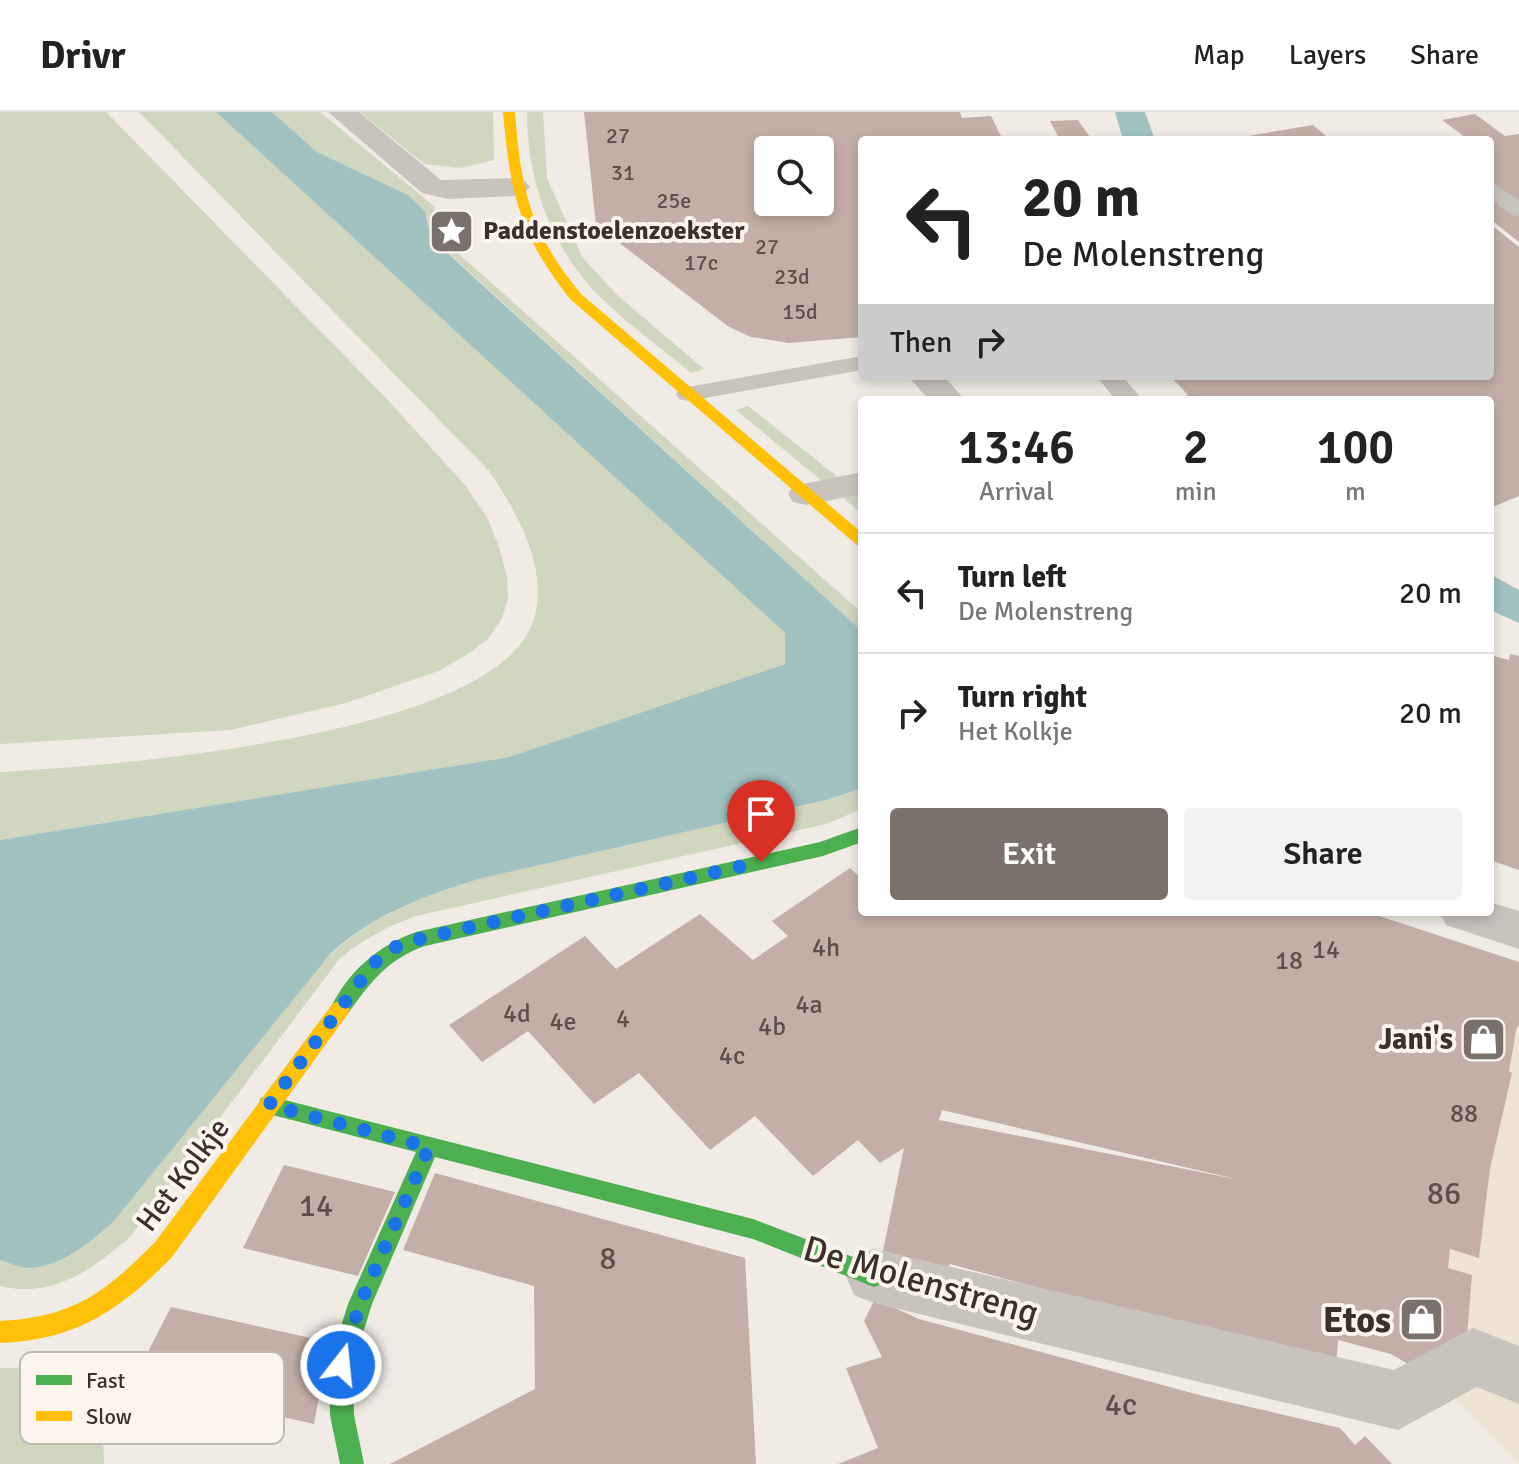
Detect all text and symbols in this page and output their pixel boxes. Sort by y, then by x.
text: Drivr [40,32,126,79]
text: Map [1193,38,1245,72]
text: Layers [1289,38,1366,72]
text: Share [1410,38,1479,72]
house number: 27 [606,122,630,149]
map controls [754,136,834,216]
button: search [754,136,834,216]
house number: 31 [611,159,635,186]
text: 20 m [1022,163,1140,232]
icon: left [890,168,994,272]
house number: 25e [657,187,691,214]
place icon: Paddenstoelenzoekster [428,207,476,255]
place label: Paddenstoelenzoekster [483,215,745,247]
text: De Molenstreng [1022,232,1265,277]
house number: 27 [755,233,779,260]
house number: 17c [684,249,718,276]
house number: 23d [774,263,810,290]
house number: 15d [782,298,818,325]
icon: right [968,320,1012,364]
text: Then [890,324,952,361]
text: 13:46 [958,418,1075,477]
text: 2 [1183,418,1209,477]
text: 100 [1316,418,1394,477]
text: Arrival [979,476,1054,508]
text: min [1175,476,1217,508]
text: m [1345,476,1366,508]
text: Turn left [958,559,1067,596]
icon: left [890,571,934,615]
text: 20 m [1399,575,1462,612]
text: De Molenstreng [958,596,1133,628]
text: Turn right [958,679,1087,716]
icon: right [890,691,934,735]
text: 20 m [1399,695,1462,732]
text: Het Kolkje [958,716,1073,748]
pin [727,780,795,862]
icon: arrive [739,792,783,836]
button: Exit [890,808,1168,900]
button: Share [1184,808,1462,900]
house number: 4h [812,932,840,964]
house number: 14 [1312,934,1340,966]
house number: 18 [1275,945,1303,977]
house number: 4a [795,989,823,1021]
house number: 4d [503,998,531,1030]
house number: 4 [616,1003,630,1035]
house number: 4e [549,1006,577,1038]
house number: 4b [758,1011,786,1043]
shop icon: Jani's [1460,1015,1508,1063]
place label: Jani's [1379,1021,1453,1058]
house number: 4c [719,1040,745,1072]
house number: 88 [1450,1098,1478,1130]
street label: Het Kolkje [128,1111,238,1239]
house number: 86 [1427,1174,1461,1213]
house number: 14 [299,1186,333,1225]
street label: De Molenstreng [798,1226,1044,1336]
house number: 8 [599,1239,617,1278]
shop icon: Etos [1398,1296,1446,1344]
place label: Etos [1323,1298,1391,1343]
position arrow [299,1323,383,1407]
legend [20,1352,284,1444]
text: Fast [86,1367,126,1394]
house number: 4c [1105,1385,1137,1424]
text: Slow [86,1403,132,1430]

